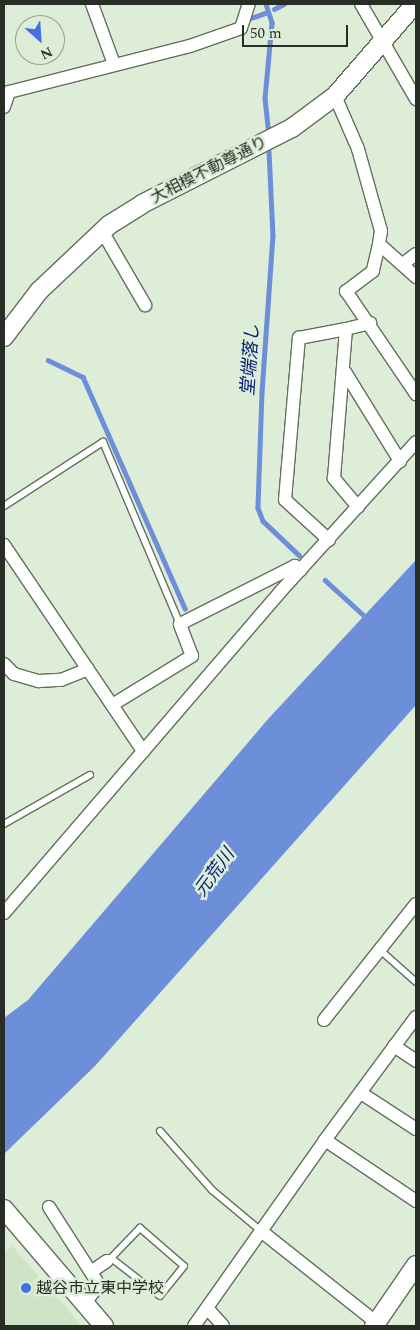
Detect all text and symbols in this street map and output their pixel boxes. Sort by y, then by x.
north arrow [15,15,65,65]
scale bar [245,15,351,47]
text: 50 m [250,22,282,45]
text: N [37,41,56,65]
street label: 大相模不動尊通り [148,132,270,208]
water label: 堂端落し [238,323,264,397]
water label: 元荒川 [190,845,240,901]
place label: 越谷市立東中学校 [36,1278,164,1298]
marker: 越谷市立東中学校 [20,1282,32,1294]

